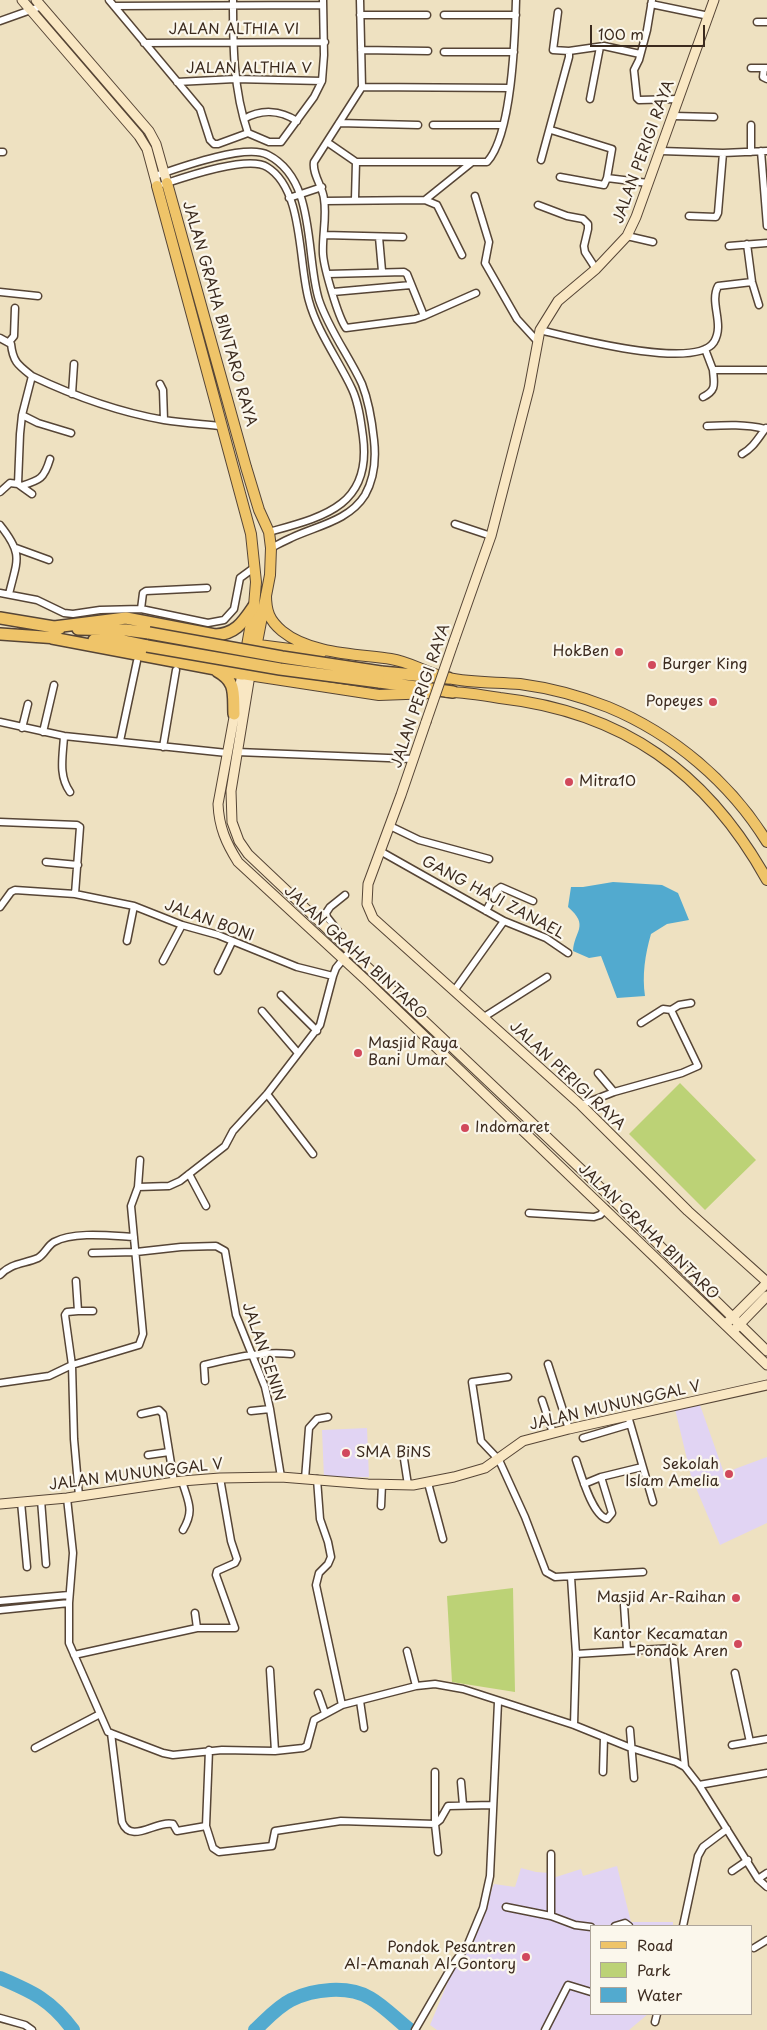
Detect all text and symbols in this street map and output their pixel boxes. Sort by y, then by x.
scale bar [592,15,707,47]
street label: JALAN ALTHIA VI [169,21,299,39]
text: 100 m [598,22,644,45]
street label: JALAN ALTHIA V [186,60,312,78]
street label: JALAN PERIGI RAYA [610,78,678,226]
street label: JALAN GRAHA BINTARO RAYA [178,199,260,429]
street label: JALAN PERIGI RAYA [388,621,454,771]
place label: HokBen [553,643,609,661]
marker: HokBen [613,646,625,658]
place label: Burger King [662,656,747,674]
marker: Burger King [646,659,658,671]
place label: Popeyes [646,693,703,711]
marker: Popeyes [707,696,719,708]
place label: Mitra10 [579,773,636,791]
marker: Mitra10 [563,776,575,788]
street label: GANG HAJI ZANAEL [418,853,568,943]
street label: JALAN GRAHA BINTARO [280,882,430,1024]
street label: JALAN BONI [162,897,256,945]
street label: JALAN PERIGI RAYA [505,1018,629,1134]
place label: Masjid Raya Bani Umar [368,1035,458,1070]
marker: Masjid Raya Bani Umar [352,1047,364,1059]
place label: Indomaret [475,1119,550,1137]
marker: Indomaret [459,1122,471,1134]
street label: JALAN GRAHA BINTARO [574,1160,722,1304]
street label: JALAN SENIN [238,1300,288,1404]
street label: JALAN MUNUNGGAL V [527,1377,703,1435]
place label: SMA BiNS [356,1444,431,1462]
marker: SMA BiNS [340,1447,352,1459]
street label: JALAN MUNUNGGAL V [48,1455,224,1495]
place label: Sekolah Islam Amelia [625,1456,719,1491]
marker: Sekolah Islam Amelia [723,1468,735,1480]
place label: Masjid Ar-Raihan [597,1589,726,1607]
marker: Masjid Ar-Raihan [730,1592,742,1604]
place label: Kantor Kecamatan Pondok Aren [593,1626,728,1661]
marker: Kantor Kecamatan Pondok Aren [732,1638,744,1650]
legend [590,1925,752,2015]
text: Road [637,1933,673,1956]
place label: Pondok Pesantren Al-Amanah Al-Gontory [344,1939,516,1974]
marker: Pondok Pesantren Al-Amanah Al-Gontory [520,1951,532,1963]
text: Park [637,1958,671,1981]
text: Water [637,1983,682,2006]

